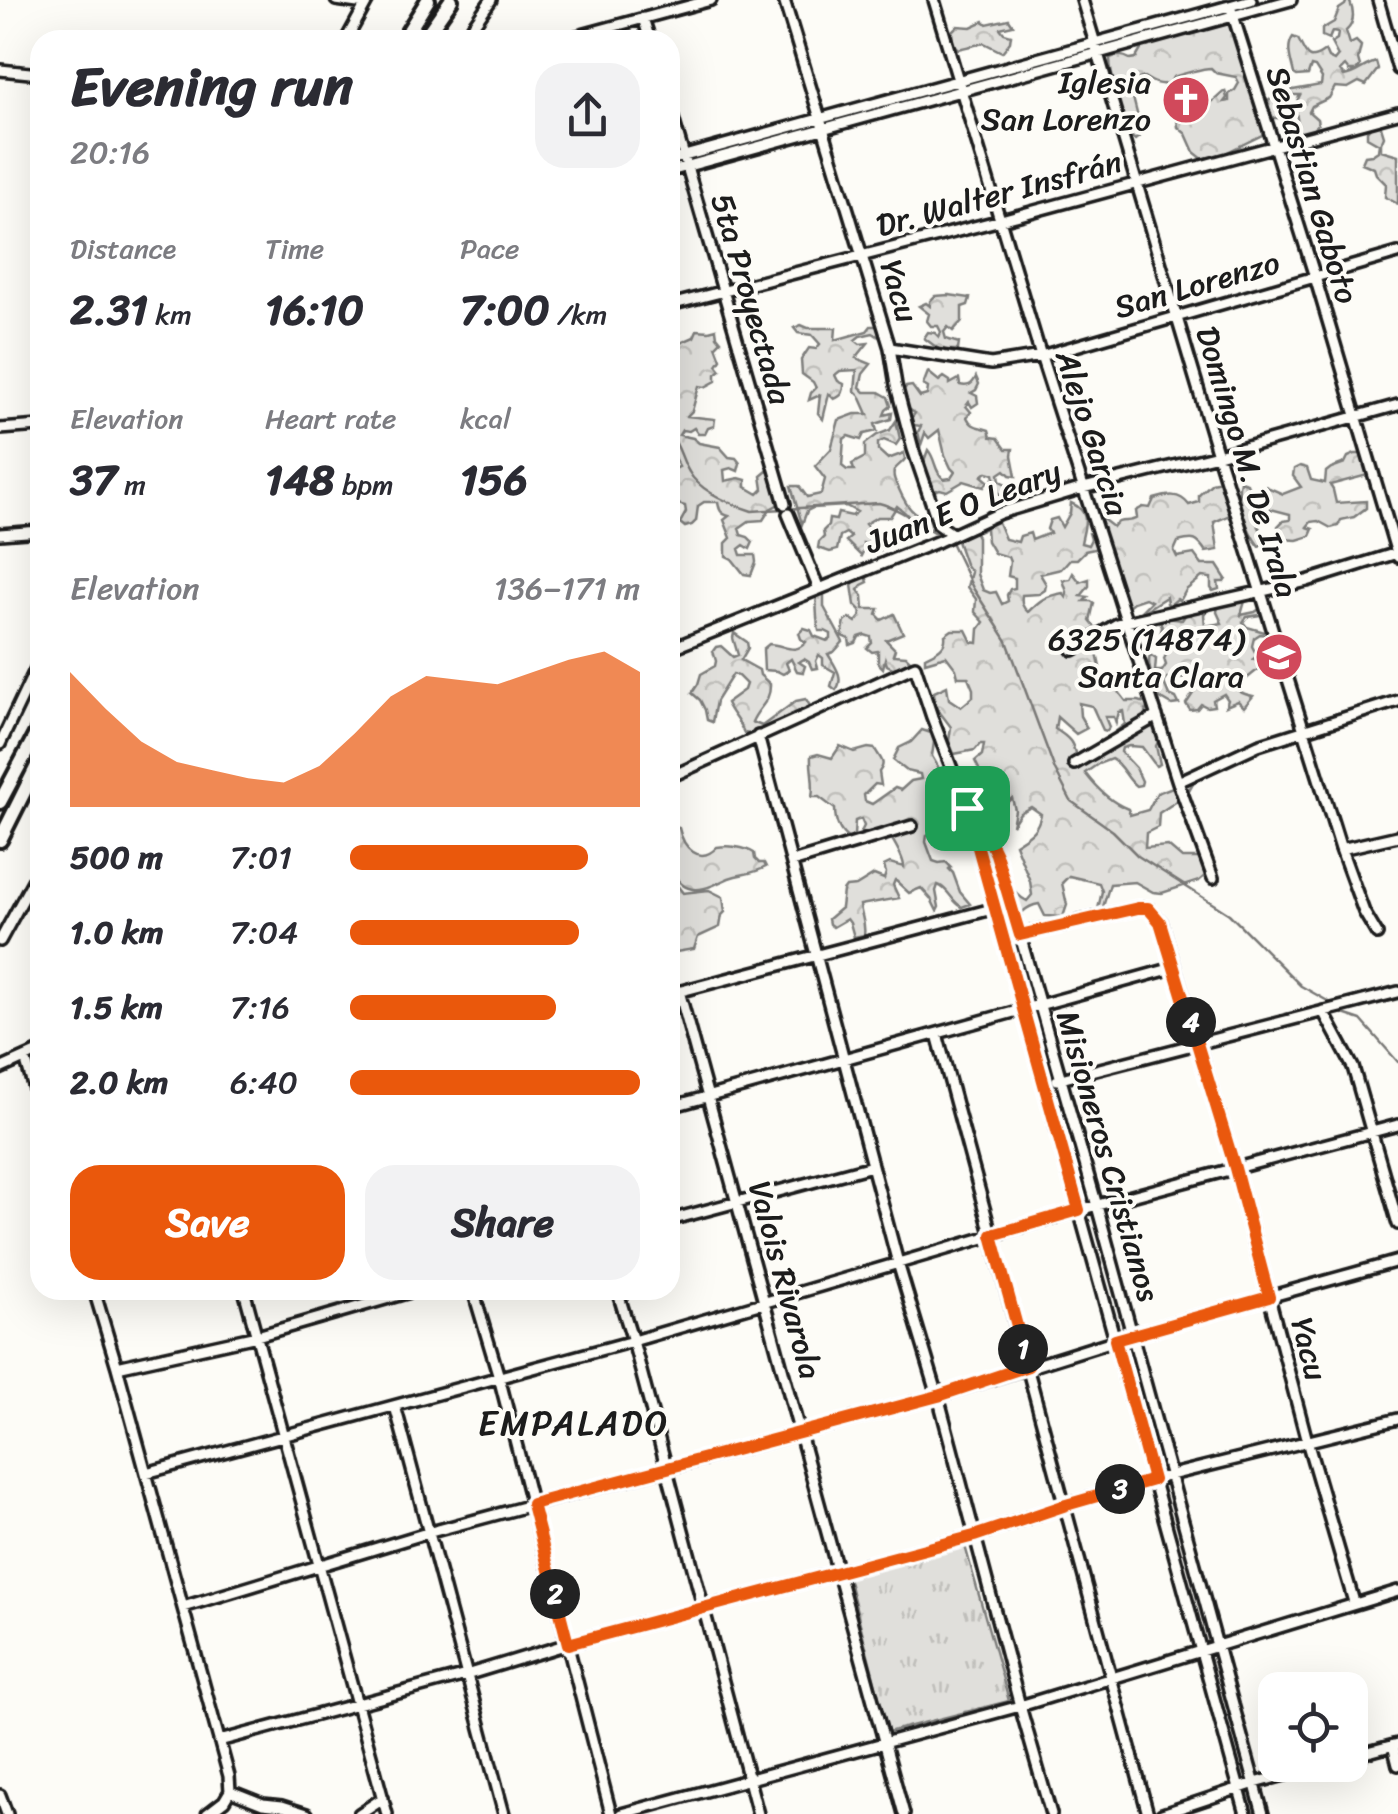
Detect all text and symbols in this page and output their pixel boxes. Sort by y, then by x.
text: Evening run [70,38,353,135]
place label: Iglesia San Lorenzo [981,54,1151,148]
street label: Sebastian Gaboto [1249,59,1375,311]
button: share [535,63,640,168]
church icon: Iglesia San Lorenzo [1160,74,1212,126]
text: 20:16 [70,124,150,181]
street label: Dr. Walter Insfrán [870,134,1128,254]
street label: 5ta Proyectada [694,187,809,412]
text: Distance [70,224,176,273]
text: Time [265,224,324,273]
text: Pace [460,224,519,273]
street label: San Lorenzo [1107,234,1287,336]
street label: Yacu [862,252,936,330]
text: 2.31 [70,273,148,347]
text: 16:10 [265,273,364,347]
text: 7:00 [460,273,550,347]
text: km [148,290,192,339]
text: /km [550,290,607,339]
street label: Domingo M. De Irala [1179,319,1315,605]
street label: Alejo Garcia [1038,342,1146,524]
text: Elevation [70,394,183,443]
text: Heart rate [265,394,396,443]
text: kcal [460,394,511,443]
text: 37 [70,443,117,517]
text: 148 [265,443,335,517]
text: 156 [460,443,528,517]
street label: Juan E O Leary [856,443,1070,571]
text: m [117,460,146,509]
text: bpm [335,460,394,509]
text: Elevation [70,560,200,617]
text: 136–171 m [494,560,640,617]
place label: 6325 (14874) Santa Clara [1048,611,1246,705]
school or university icon: 6325 (14874) Santa Clara [1253,631,1305,683]
pin [925,766,1010,851]
icon: arrive [940,781,995,836]
text: 500 m [70,829,163,886]
text: 7:01 [230,829,292,886]
text: 1.0 km [70,904,164,961]
text: 7:04 [230,904,298,961]
text: 1.5 km [70,979,163,1036]
text: 7:16 [230,979,290,1036]
pin: 4 [1166,997,1216,1047]
text: 4 [1182,997,1200,1046]
street label: Misioneros Cristianos [1039,1004,1177,1308]
text: 2.0 km [70,1054,168,1111]
text: 6:40 [230,1054,298,1111]
button: Save [70,1165,345,1280]
button: Share [365,1165,640,1280]
street label: Valois Rivarola [731,1174,839,1386]
street label: Yacu [1273,1311,1345,1387]
pin: 1 [998,1324,1048,1374]
text: 1 [1017,1324,1029,1373]
district label: EMPALADO [478,1392,670,1454]
pin: 3 [1095,1464,1145,1514]
text: 3 [1112,1464,1128,1513]
pin: 2 [530,1569,580,1619]
text: 2 [547,1569,563,1618]
map controls [1258,1672,1368,1782]
button: locate [1258,1672,1368,1782]

